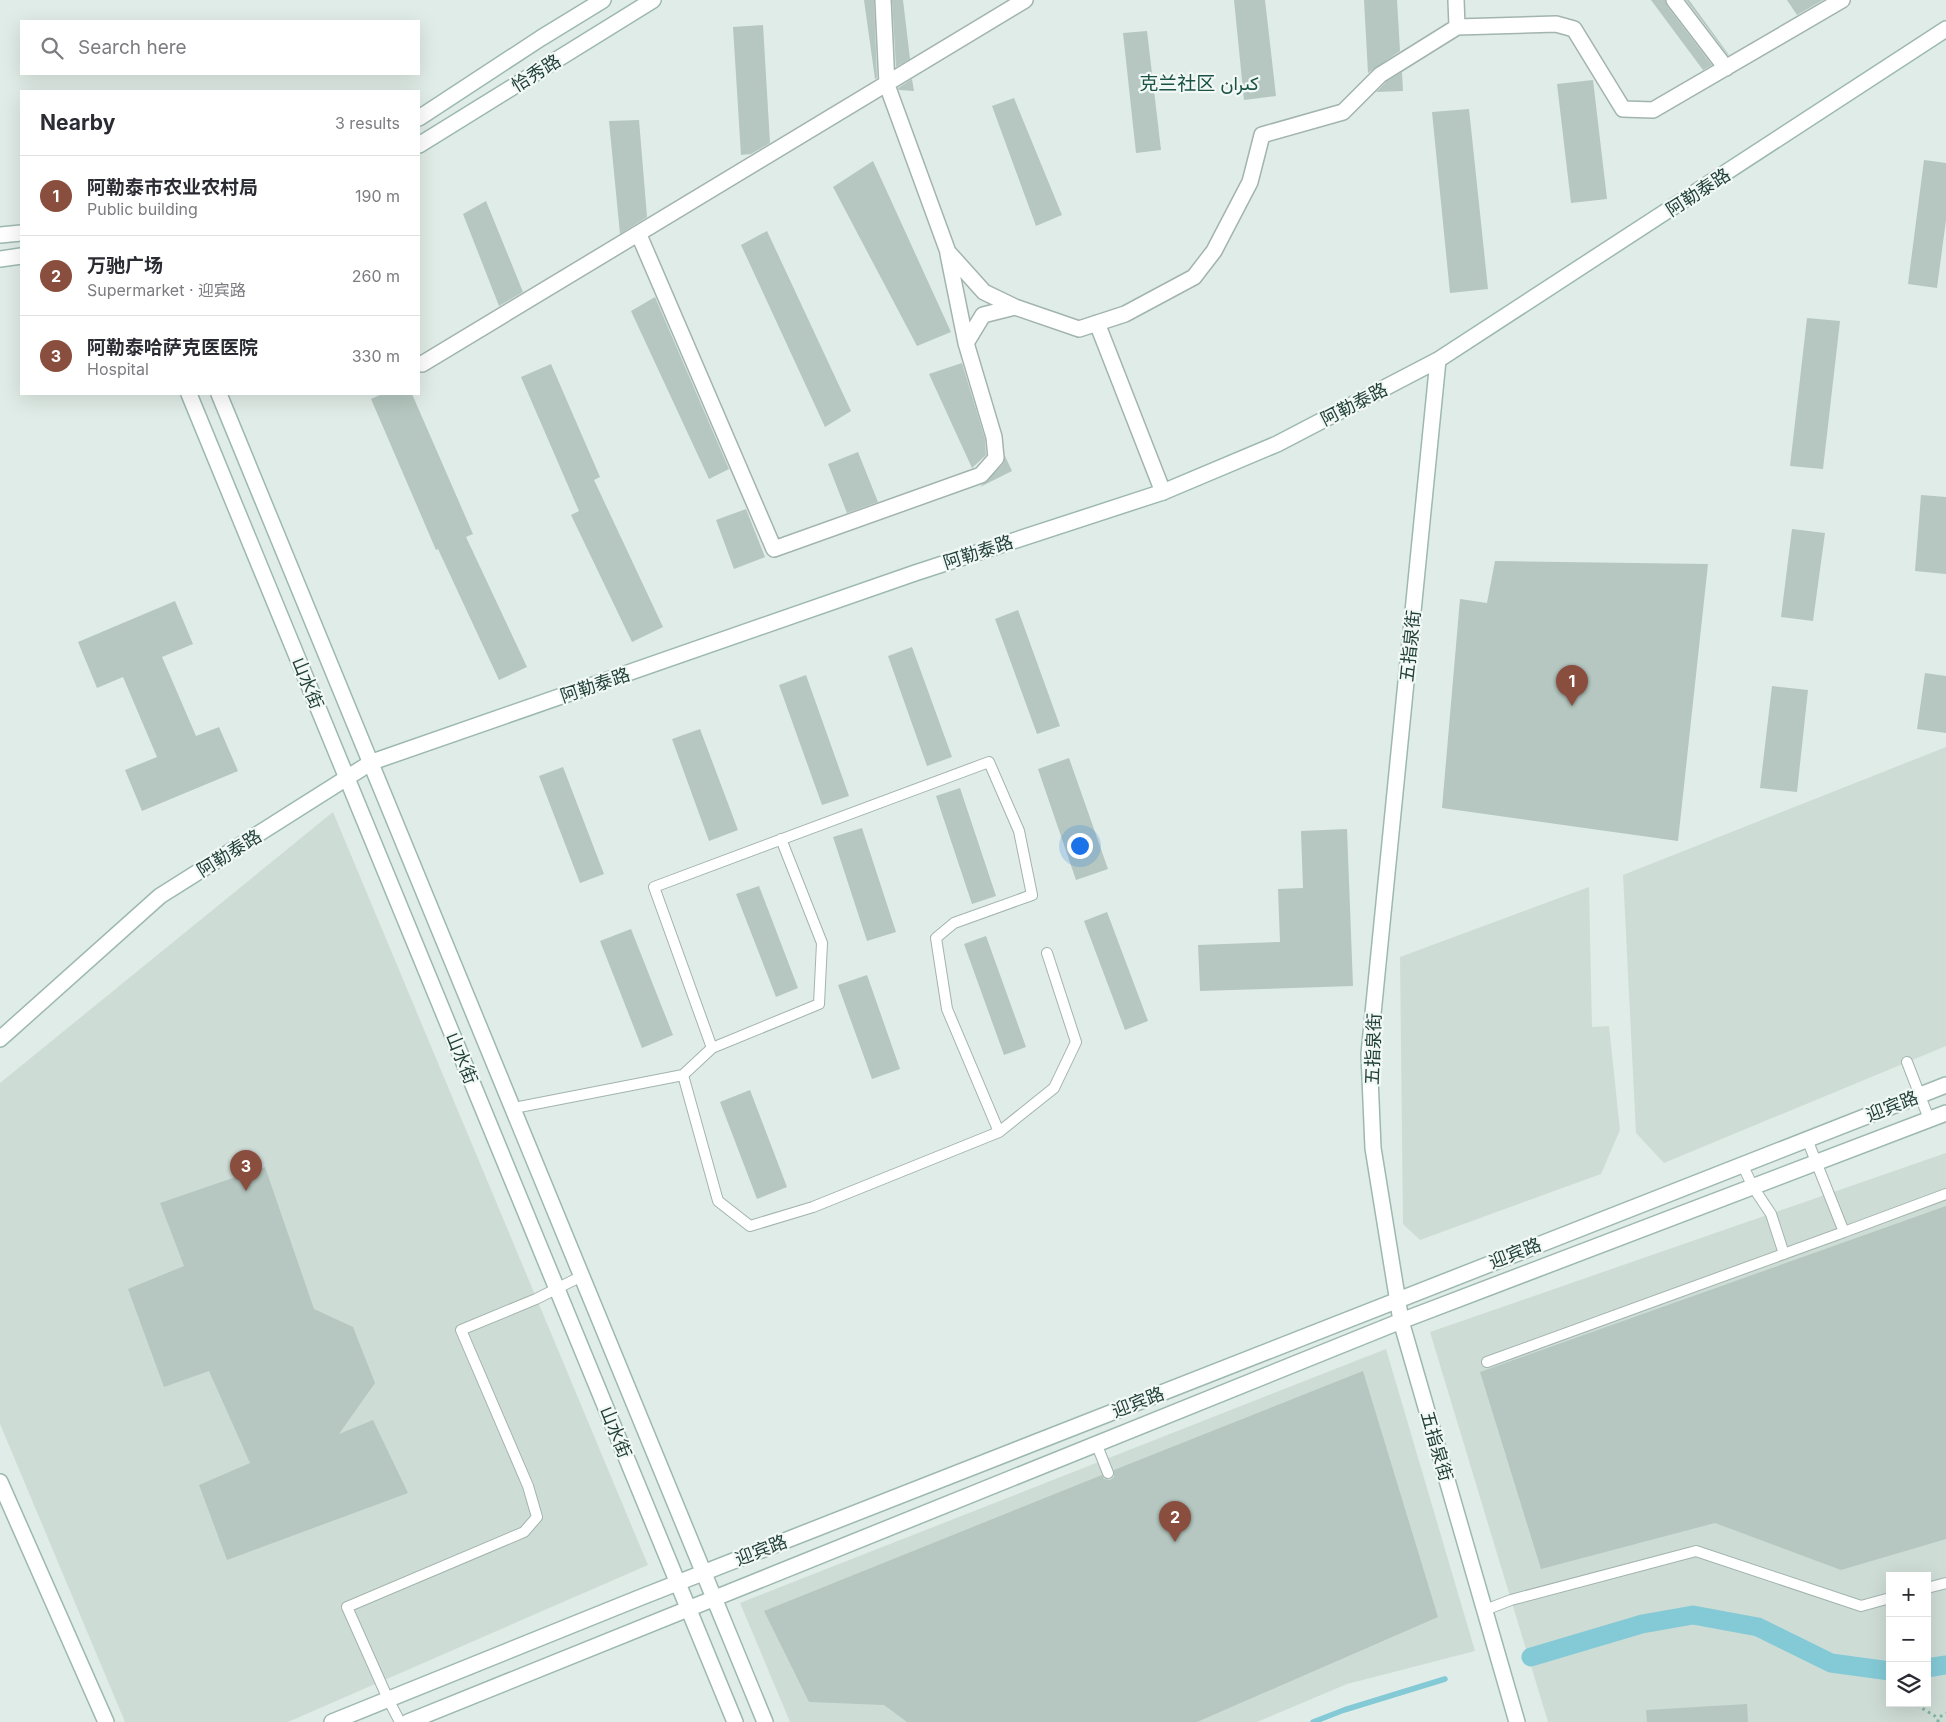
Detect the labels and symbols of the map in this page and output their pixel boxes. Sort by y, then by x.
street label: 恰秀路 [508,50,564,96]
district label: 克兰社区 كىران [1139,72,1259,95]
street label: 阿勒泰路 [1662,164,1734,220]
street label: 阿勒泰路 [1317,378,1391,430]
street label: 阿勒泰路 [941,531,1015,573]
street label: 五指泉街 [1396,609,1424,683]
street label: 山水街 [288,654,328,712]
street label: 阿勒泰路 [558,663,632,707]
pin: 1 [1556,665,1588,706]
street label: 阿勒泰路 [193,825,265,881]
your location [1067,833,1093,859]
street label: 五指泉街 [1361,1013,1385,1085]
street label: 山水街 [442,1029,482,1087]
street label: 迎宾路 [1863,1087,1921,1125]
pin: 3 [230,1150,262,1191]
street label: 迎宾路 [1486,1234,1544,1272]
street label: 迎宾路 [1109,1383,1167,1421]
street label: 山水街 [596,1403,636,1461]
street label: 五指泉街 [1417,1409,1457,1483]
pin: 2 [1159,1501,1191,1542]
street label: 迎宾路 [732,1531,790,1569]

